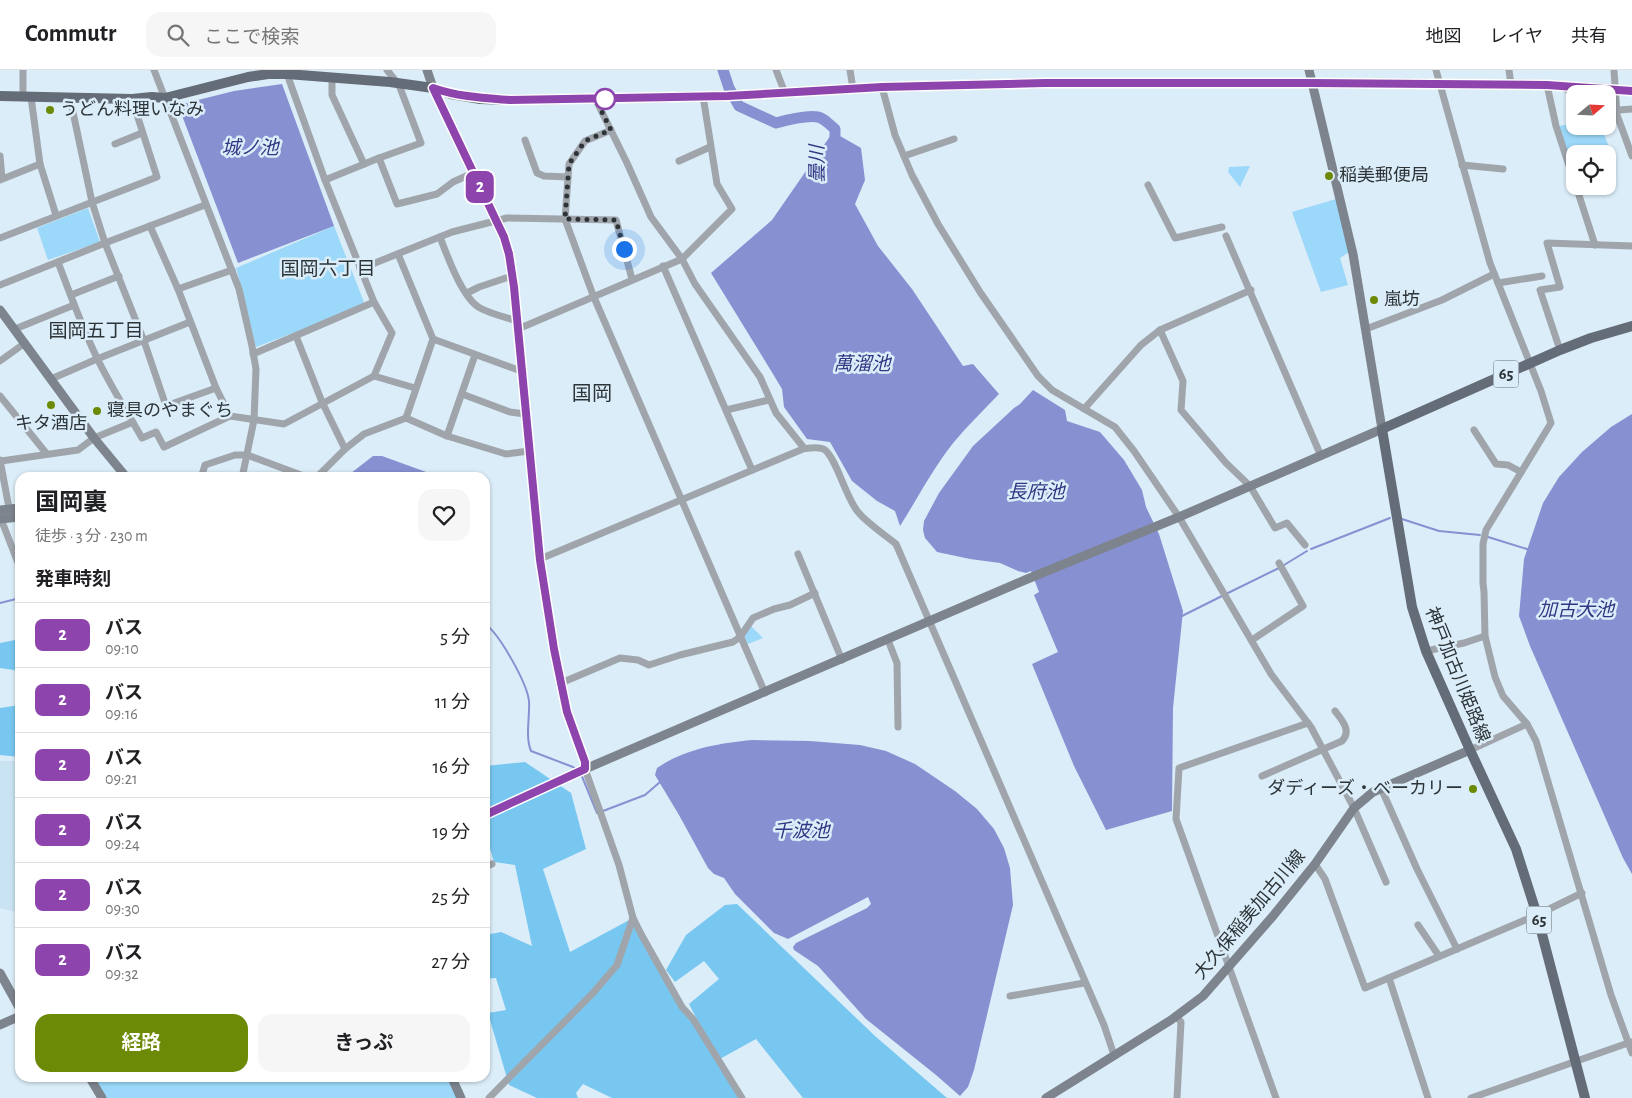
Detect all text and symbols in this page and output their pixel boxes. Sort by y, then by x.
search box [146,12,496,57]
icon: search [164,21,192,49]
text: Commutr [25,22,116,46]
text: ここで検索 [204,28,299,47]
text: 地図 [1426,28,1462,46]
text: レイヤ [1490,28,1543,46]
text: 共有 [1571,28,1607,46]
north arrow [1566,85,1616,135]
map controls [1566,85,1616,195]
unlabelled marker [594,88,616,110]
place label: うどん料理いなみ [60,99,204,119]
marker: うどん料理いなみ [44,104,56,116]
water label: 城ノ池 [221,138,280,158]
water label: 曇川 [807,143,828,183]
button: locate [1566,145,1616,195]
place label: 稲美郵便局 [1339,165,1429,185]
marker: 稲美郵便局 [1323,170,1335,182]
line badge: 2 [464,171,496,203]
text: 2 [476,178,484,196]
your location [612,237,637,262]
district label: 国岡六丁目 [280,258,376,279]
place label: 嵐坊 [1384,290,1420,309]
marker: 嵐坊 [1368,294,1380,306]
district label: 国岡五丁目 [48,321,144,341]
water label: 萬溜池 [833,354,892,374]
road number: 65 [1494,360,1518,388]
district label: 国岡 [572,384,612,404]
marker: キタ酒店 [45,399,57,411]
place label: 寝具のやまぐち [107,401,233,420]
marker: 寝具のやまぐち [91,405,103,417]
place label: キタ酒店 [15,414,87,433]
water label: 長府池 [1007,482,1066,502]
button: heart [418,489,470,541]
text: 国岡裏 [35,491,107,515]
text: 徒歩 · 3 分 · 230 m [35,528,148,544]
text: 発車時刻 [35,570,111,589]
water label: 加古大池 [1538,600,1616,620]
street label: 神戸加古川姫路線 [1422,604,1494,745]
text: バス [105,619,143,638]
text: 2 [58,626,67,644]
text: 5 分 [440,628,470,647]
text: 09:10 [105,641,139,657]
text: バス [105,684,143,703]
text: 2 [58,691,67,709]
text: 11 分 [435,693,470,712]
text: 09:16 [105,706,138,722]
text: バス [105,749,143,768]
text: 2 [58,756,67,774]
text: 16 分 [432,758,470,777]
text: 09:21 [105,771,137,787]
place label: ダディーズ・ベーカリー [1267,778,1463,798]
marker: ダディーズ・ベーカリー [1467,783,1479,795]
text: バス [105,814,143,833]
text: 2 [58,821,67,839]
water label: 千波池 [772,821,831,841]
text: 19 分 [432,823,470,842]
text: 09:24 [105,836,140,852]
street label: 大久保稲美加古川線 [1190,846,1309,983]
text: バス [105,879,143,898]
text: 2 [58,886,67,904]
text: 25 分 [431,888,470,907]
text: 09:30 [105,901,140,917]
road number: 65 [1526,906,1552,934]
text: バス [105,944,143,963]
text: 2 [58,951,67,969]
text: 27 分 [431,953,470,972]
text: 09:32 [105,966,139,982]
button: 経路 [35,1014,248,1072]
button: きっぷ [258,1014,470,1072]

